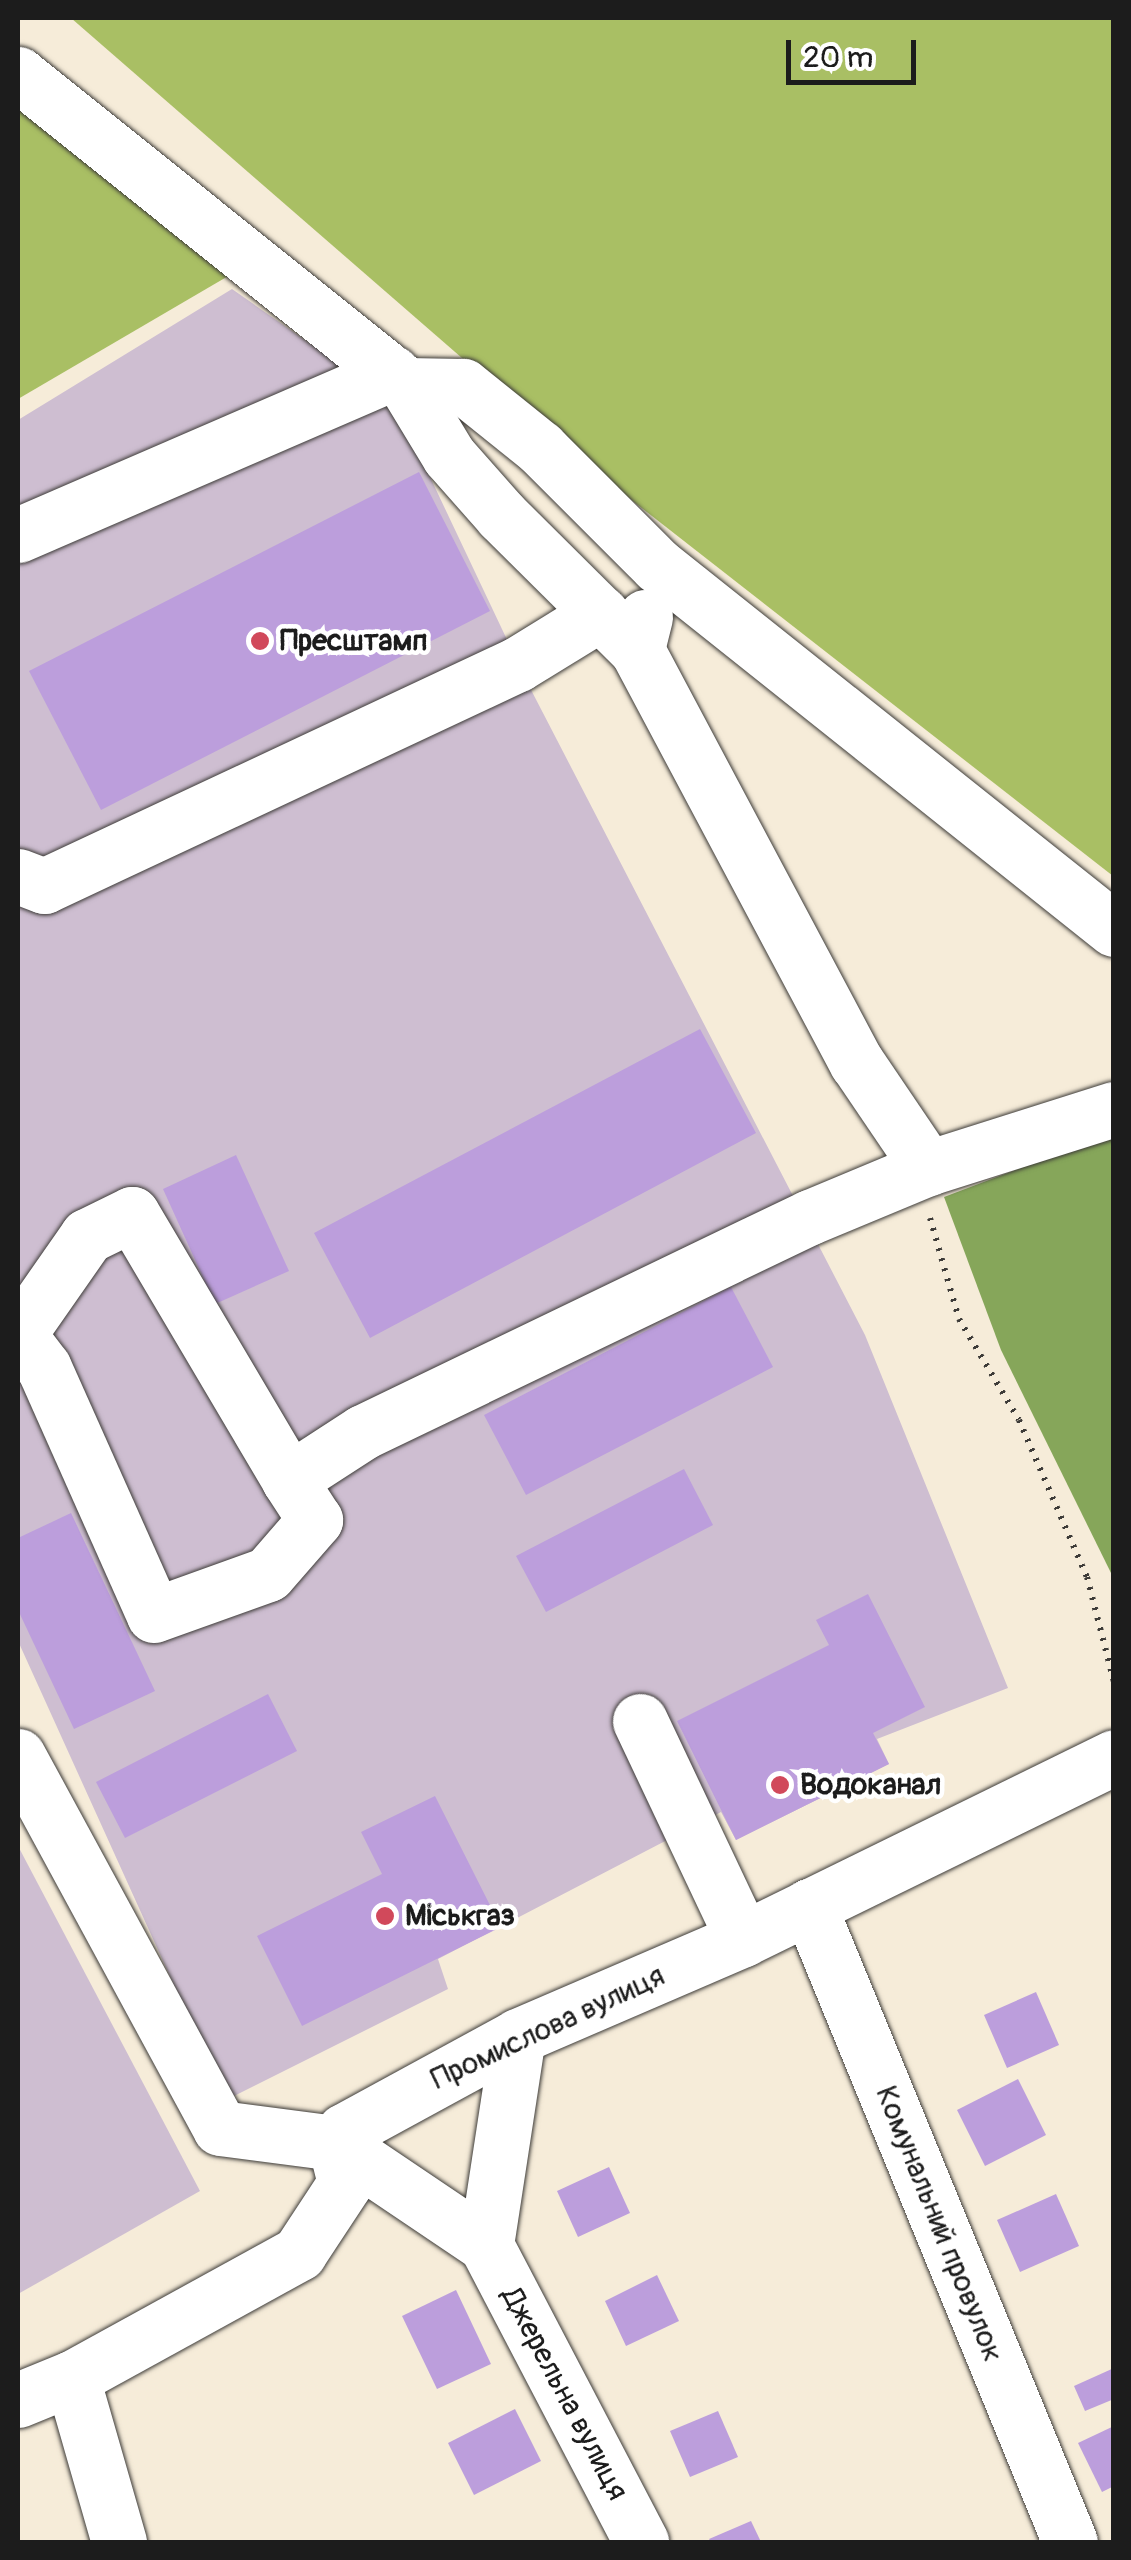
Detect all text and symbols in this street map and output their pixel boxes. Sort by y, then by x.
scale bar [791,20,921,82]
text: 20 m [803,39,873,76]
place label: Пресштамп [280,623,427,659]
marker: Пресштамп [249,630,271,652]
place label: Водоканал [800,1767,941,1803]
marker: Водоканал [769,1774,791,1796]
place label: Міськгаз [405,1898,515,1934]
marker: Міськгаз [374,1905,396,1927]
street label: Промислова вулиця [426,1958,670,2098]
street label: Комунальний провулок [867,2081,1011,2367]
street label: Джерельна вулиця [493,2282,635,2506]

